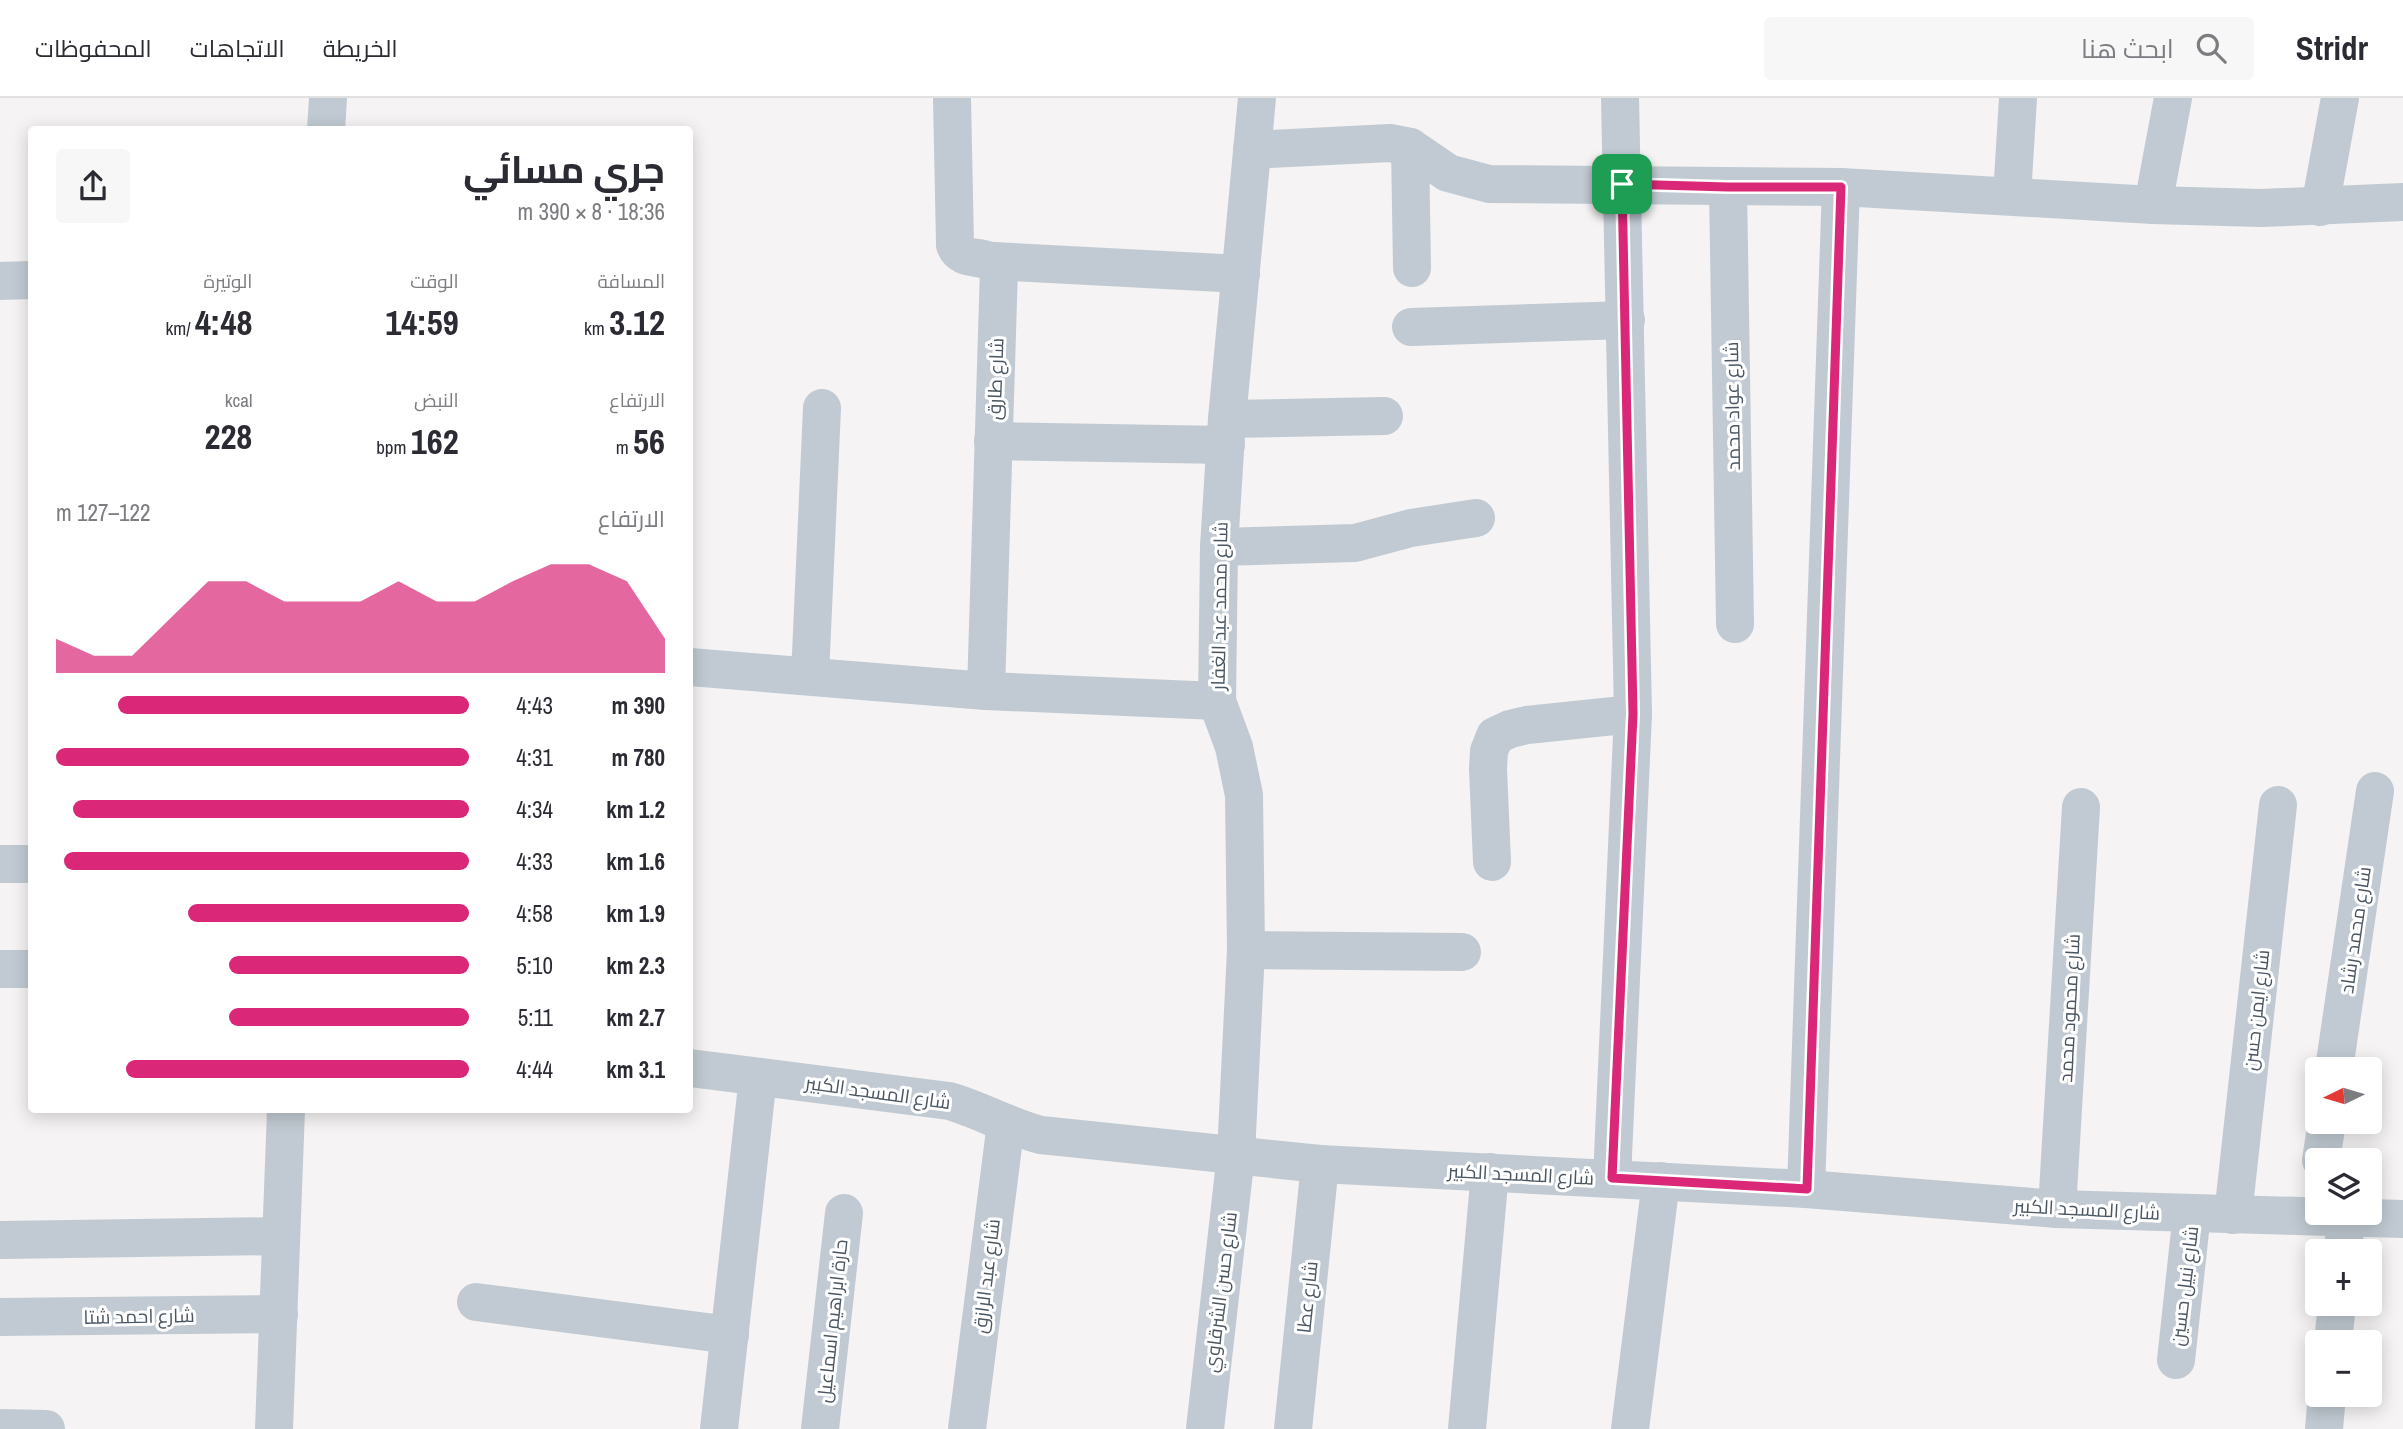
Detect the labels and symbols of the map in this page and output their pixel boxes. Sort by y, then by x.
pin [1592,154,1652,214]
street label: شارع طارق [981,337,1010,421]
street label: شارع عواد محمد [1718,341,1747,471]
street label: شارع محمد عبد الغفار [1205,521,1234,692]
street label: شارع محمد رشاد [2333,865,2378,995]
street label: شارع محمود محمد [2052,933,2087,1083]
street label: شارع ايمن حسن [2237,948,2276,1072]
north arrow [2305,1057,2382,1134]
street label: شارع المسجد الكبير [803,1069,952,1116]
street label: شارع المسجد الكبير [1446,1157,1595,1192]
street label: شارع المسجد الكبير [2012,1192,2161,1227]
street label: شارع حسن الشرقاوي [1197,1210,1245,1374]
street label: شارع عبد الرازق [966,1217,1007,1335]
street label: شارع نبيل حسين [2164,1224,2205,1348]
street label: حارة ابراهيم اسماعيل [810,1238,855,1404]
street label: شارع عطا [1290,1260,1325,1334]
street label: شارع احمد شتا [83,1302,195,1331]

